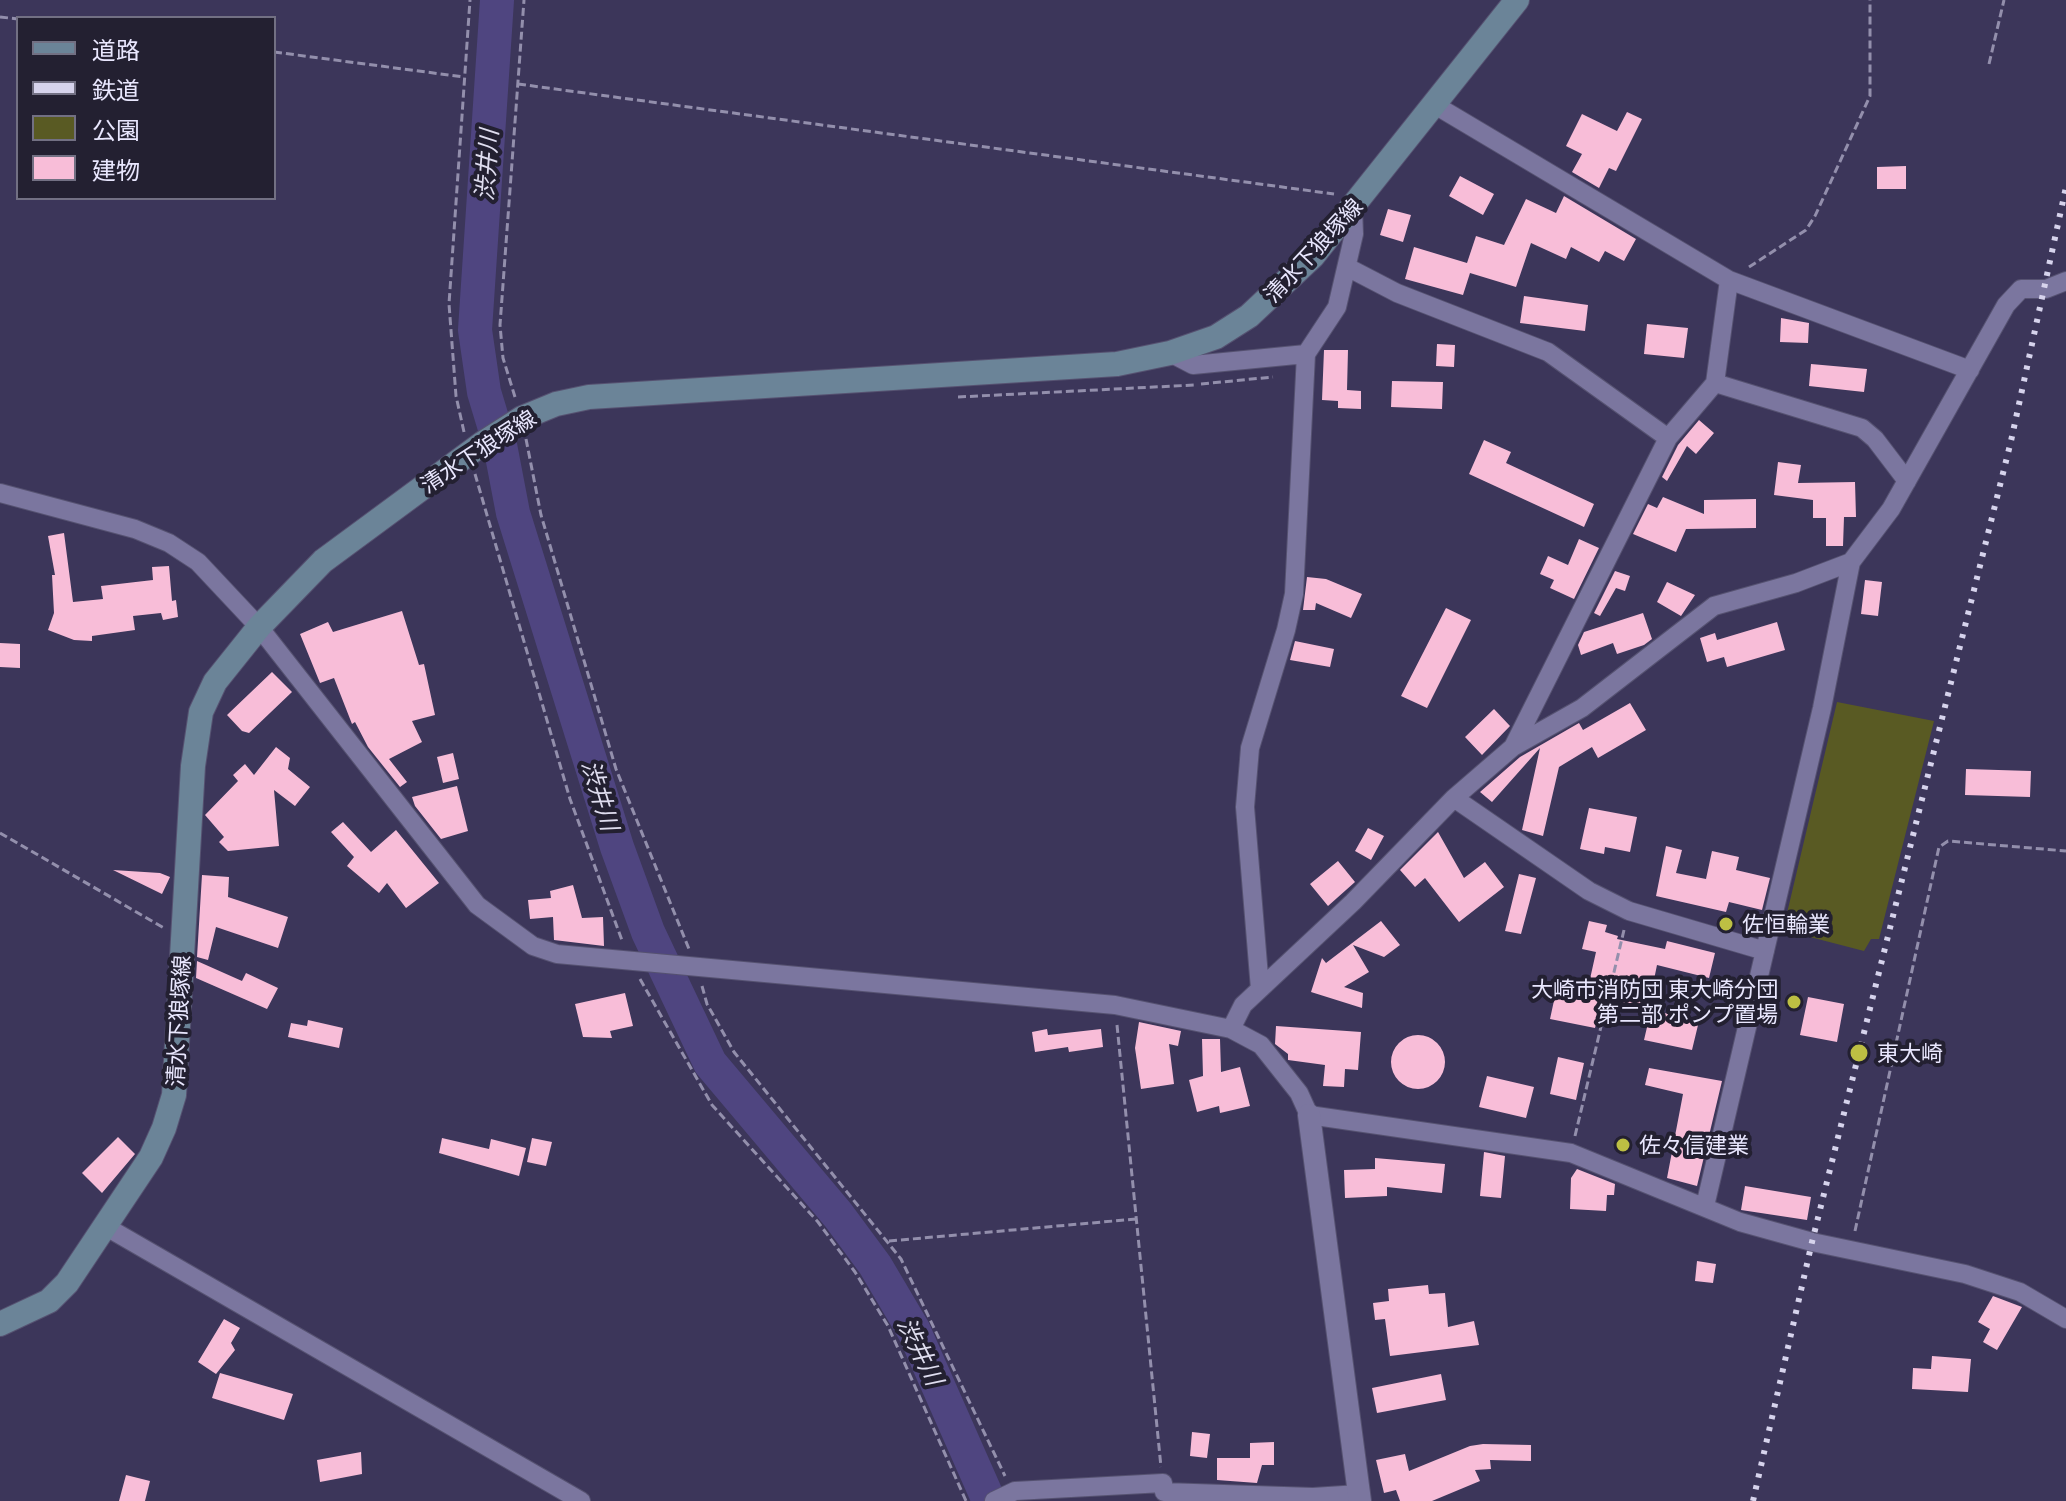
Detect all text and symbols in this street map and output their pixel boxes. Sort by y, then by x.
legend [16,16,276,200]
text: 道路 [92,31,140,66]
text: 鉄道 [92,71,140,106]
text: 公園 [92,111,140,146]
water label: 渋井川 [469,128,503,202]
text: 建物 [92,151,140,186]
street label: 清水下狼塚線 [1258,193,1368,307]
street label: 清水下狼塚線 [415,404,541,498]
water label: 渋井川 [577,756,625,834]
place label: 佐恒輪業 [1742,911,1830,937]
marker: 佐恒輪業 [1717,915,1735,933]
street label: 清水下狼塚線 [161,954,195,1088]
place label: 大崎市消防団 東大崎分団 第二部 ポンプ置場 [1531,976,1778,1028]
marker: 大崎市消防団 東大崎分団 第二部 ポンプ置場 [1785,993,1803,1011]
place label: 東大崎 [1877,1040,1943,1066]
marker: 東大崎 [1848,1042,1870,1064]
place label: 佐々信建業 [1639,1132,1749,1158]
marker: 佐々信建業 [1614,1136,1632,1154]
water label: 渋井川 [892,1312,950,1390]

